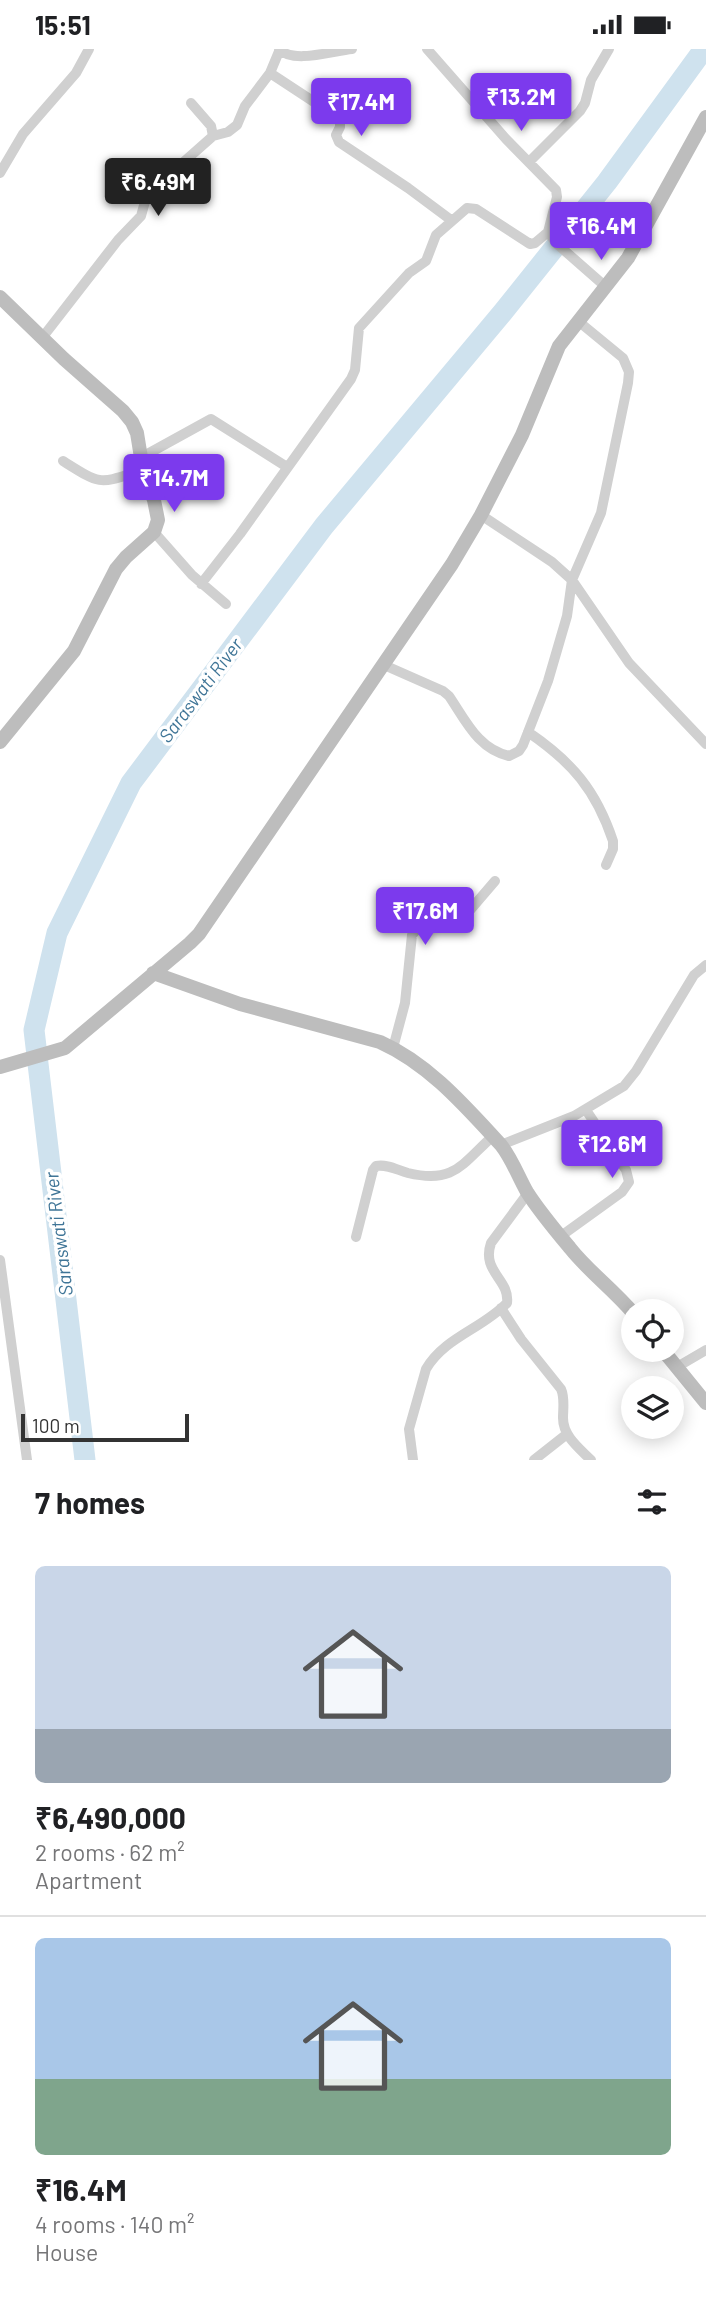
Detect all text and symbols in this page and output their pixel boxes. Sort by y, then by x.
text: 15:51 [35,9,91,40]
pin: ₹13.2M [464,73,578,133]
pin: ₹17.4M [304,78,418,138]
text: ₹13.2M [486,82,556,110]
text: ₹17.4M [327,87,395,115]
pin: ₹6.49M [101,159,215,218]
text: ₹6.49M [121,167,195,195]
pin: ₹16.4M [544,203,658,262]
text: ₹16.4M [566,211,636,239]
pin: ₹14.7M [117,455,231,514]
text: ₹14.7M [139,463,209,491]
water label: Saraswati River [153,632,247,747]
pin: ₹17.6M [368,887,482,947]
text: ₹17.6M [392,896,458,924]
pin: ₹12.6M [555,1121,669,1180]
text: ₹12.6M [577,1129,647,1157]
water label: Saraswati River [39,1169,77,1297]
map controls [621,1299,684,1439]
button: locate [621,1299,684,1362]
button: layers [621,1376,684,1439]
scale bar [21,1411,189,1443]
text: 100 m [32,1414,80,1437]
icon: filters [633,1483,671,1521]
text: 7 homes [35,1484,145,1520]
icon: home [290,1611,416,1737]
text: ₹6,490,000 [35,1799,186,1835]
text: 2 rooms · 62 m² [35,1838,185,1866]
text: Apartment [35,1866,142,1894]
icon: home [290,1983,416,2109]
text: ₹16.4M [35,2171,127,2207]
text: 4 rooms · 140 m² [35,2210,195,2238]
text: House [35,2238,98,2266]

